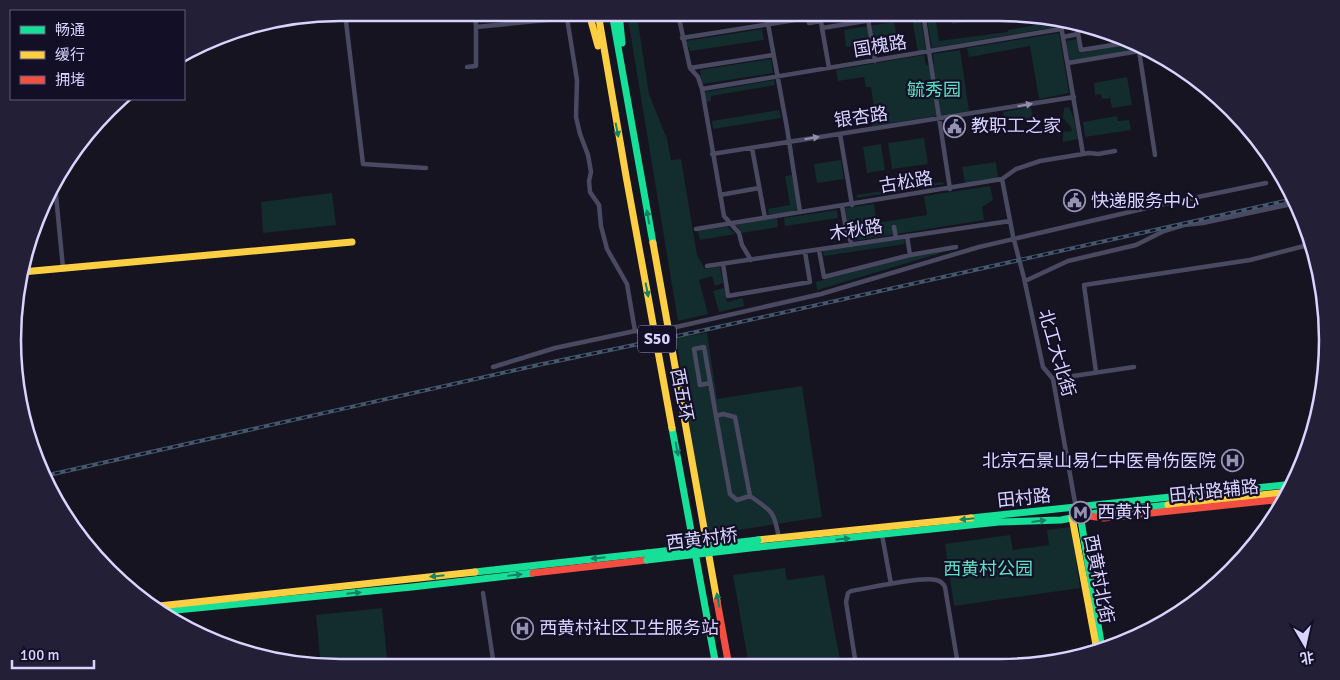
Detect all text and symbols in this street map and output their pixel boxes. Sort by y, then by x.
legend [10,10,185,100]
text: 畅通 [55,21,85,39]
street label: 国槐路 [852,31,908,61]
text: 缓行 [55,46,85,64]
text: 拥堵 [55,71,85,89]
park label: 毓秀园 [907,79,961,101]
one-way arrow [1017,101,1033,109]
street label: 银杏路 [833,102,889,132]
public building icon: 教职工之家 [943,114,967,138]
place label: 教职工之家 [971,115,1061,137]
one-way arrow [614,122,622,138]
one-way arrow [805,133,821,141]
street label: 古松路 [878,167,934,197]
public building icon: 快递服务中心 [1063,189,1087,213]
place label: 快递服务中心 [1091,190,1199,212]
one-way arrow [643,208,651,224]
street label: 木秋路 [828,215,884,245]
one-way arrow [644,282,652,298]
street label: 北工大北街 [1034,307,1080,399]
road number: S50 [638,326,676,352]
street label: 西五环 [666,366,698,424]
one-way arrow [674,442,682,458]
hospital icon: 北京石景山易仁中医骨伤医院 [1220,449,1244,473]
place label: 北京石景山易仁中医骨伤医院 [982,450,1216,472]
street label: 田村路辅路 [1168,475,1260,507]
street label: 田村路 [996,484,1052,512]
metro station icon: 西黄村 [1069,500,1093,524]
place label: 西黄村 [1097,501,1151,523]
one-way arrow [959,515,975,523]
one-way arrow [1031,517,1047,525]
street label: 西黄村桥 [665,524,739,554]
street label: 西黄村北街 [1080,533,1118,625]
one-way arrow [835,535,851,543]
one-way arrow [590,554,606,562]
park label: 西黄村公园 [943,558,1033,580]
one-way arrow [508,571,524,579]
one-way arrow [428,572,444,580]
one-way arrow [346,589,362,597]
one-way arrow [713,592,721,608]
hospital icon: 西黄村社区卫生服务站 [511,616,535,640]
place label: 西黄村社区卫生服务站 [539,617,719,639]
north arrow [1280,620,1330,670]
scale bar [12,638,95,670]
text: 100 m [20,646,60,664]
text: 北 [1299,648,1315,667]

